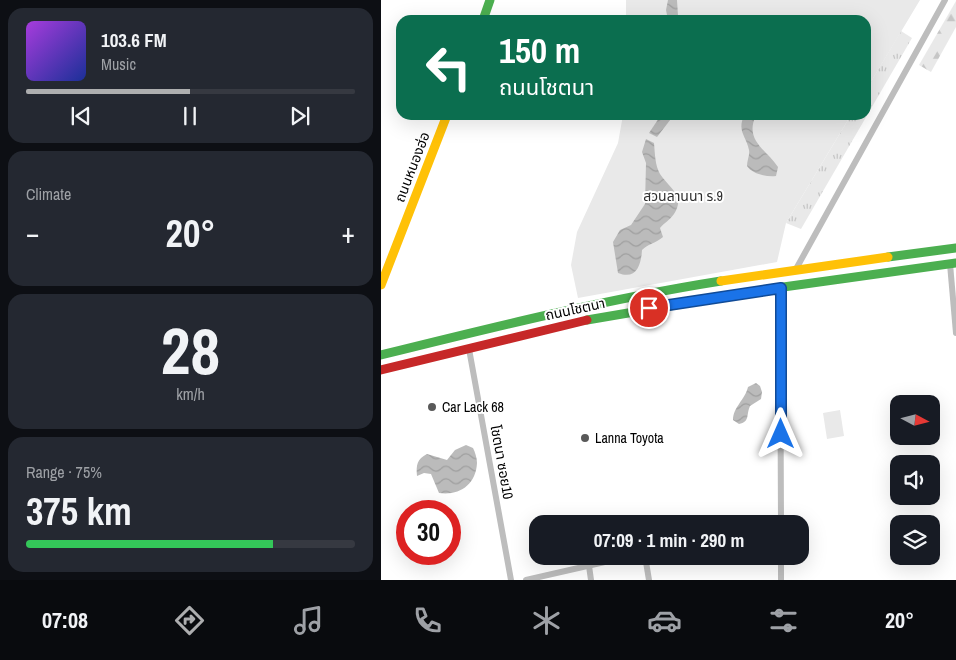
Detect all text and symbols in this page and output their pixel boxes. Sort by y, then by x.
text: 103.6 FM [101,27,167,53]
text: 150 m [499,27,580,74]
icon: left [416,35,481,100]
text: Music [101,53,136,75]
text: ถนนโชตนา [499,72,594,102]
icon: previous [67,102,95,130]
icon: pause [176,102,204,130]
icon: next [286,102,314,130]
street label: ถนนหนองฮ่อ [390,129,434,205]
text: Climate [26,183,71,205]
park label: สวนลานนา ร.9 [643,187,723,205]
text: 20° [166,208,215,259]
text: − [26,214,39,252]
text: + [342,214,355,252]
pin [628,287,670,329]
street label: ถนนโชตนา [543,294,607,324]
icon: arrive [635,294,663,322]
text: 28 [161,307,220,394]
text: km/h [176,383,205,405]
north arrow [890,395,940,445]
map controls [890,395,940,565]
place label: Car Lack 68 [442,398,504,416]
marker: Car Lack 68 [426,401,438,413]
position arrow [754,407,806,459]
street label: โชตนา ซอย10 [487,423,517,501]
place label: Lanna Toyota [595,429,664,447]
marker: Lanna Toyota [579,432,591,444]
button: sound [890,455,940,505]
text: Range · 75% [26,461,102,483]
text: 375 km [26,486,132,537]
speed limit sign: 30 [396,500,461,565]
button: layers [890,515,940,565]
text: 07:09 · 1 min · 290 m [594,527,744,553]
icon: directions [172,603,207,638]
icon: music [291,603,326,638]
icon: phone [410,603,445,638]
icon: climate [529,603,564,638]
icon: car [647,603,682,638]
icon: filters [766,603,801,638]
text: 07:08 [42,605,88,635]
text: 20° [885,605,914,635]

